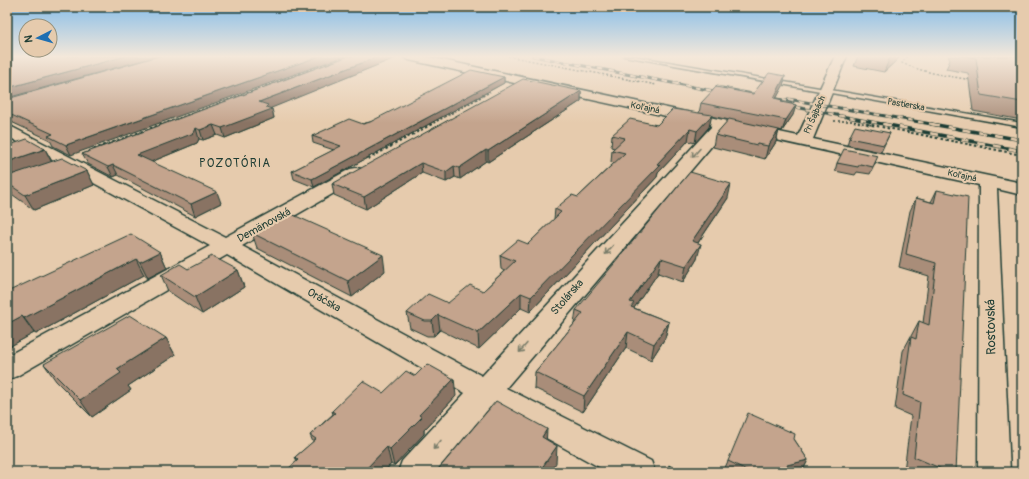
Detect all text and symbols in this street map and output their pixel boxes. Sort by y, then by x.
north arrow [18,18,58,58]
text: N [22,34,35,43]
street label: Pri Šajbách [801,94,828,136]
street label: Pastierska [887,96,925,114]
street label: Koľajná [629,100,661,116]
one-way arrow [691,148,700,158]
district label: POZOTÓRIA [199,155,271,171]
street label: Koľajná [946,167,978,185]
street label: Demänovská [235,205,293,245]
one-way arrow [605,245,614,255]
street label: Stolárska [548,276,586,318]
street label: Oráčska [305,285,343,315]
street label: Rostovská [983,299,999,355]
one-way arrow [519,342,528,352]
one-way arrow [433,440,442,451]

